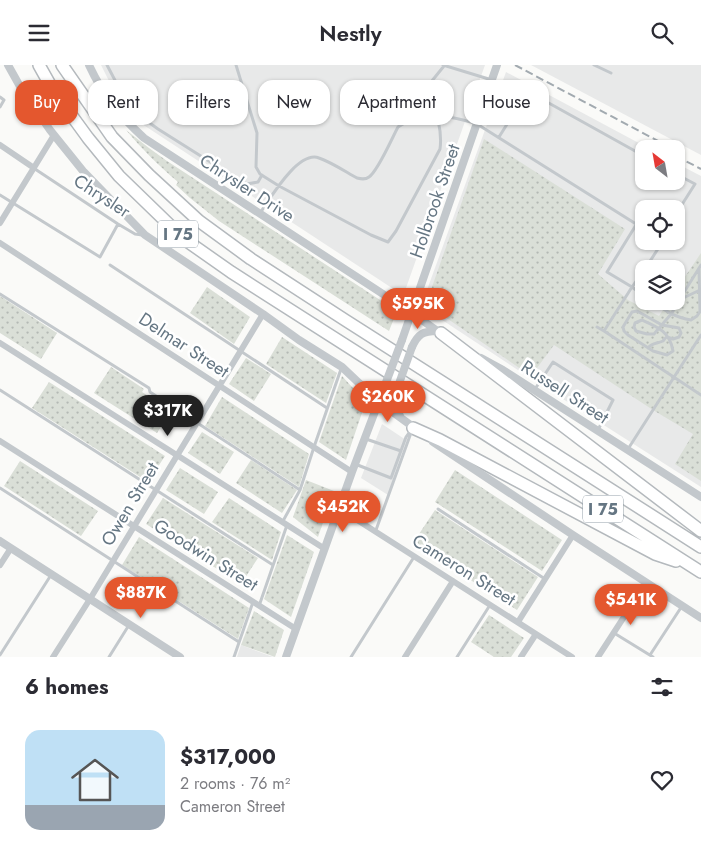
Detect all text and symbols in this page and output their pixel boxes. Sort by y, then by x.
text: Nestly [319,17,382,49]
icon: menu [25,19,53,47]
icon: search [648,19,676,47]
chip: Buy [15,80,78,125]
chip: Rent [88,80,158,125]
chip: Filters [168,80,248,125]
chip: New [258,80,330,125]
chip: Apartment [340,80,454,125]
chip: House [464,80,549,125]
street label: Holbrook Street [403,140,467,261]
north arrow [635,140,685,190]
map controls [635,140,685,310]
street label: Chrysler Drive [194,148,300,228]
street label: Chrysler [68,168,136,225]
button: locate [635,200,685,250]
road number: I 75 [158,221,198,247]
button: layers [635,260,685,310]
pin: $595K [383,287,453,330]
text: $595K [392,292,444,315]
street label: Delmar Street [134,306,235,384]
street label: Russell Street [516,354,615,430]
pin: $260K [353,381,423,423]
text: $260K [362,385,414,408]
pin: $317K [133,395,203,437]
text: $317K [144,399,192,422]
street label: Owen Street [95,457,166,551]
pin: $452K [308,491,378,533]
text: $452K [316,495,370,518]
road number: I 75 [583,495,623,523]
street label: Goodwin Street [149,513,264,598]
street label: Cameron Street [407,528,521,613]
pin: $887K [106,577,176,619]
text: $887K [116,581,166,604]
pin: $541K [596,583,666,626]
text: $541K [606,588,656,611]
text: 6 homes [25,672,109,702]
icon: filters [648,673,676,701]
text: $317,000 [180,742,276,772]
icon: home [65,750,125,810]
icon: heart [648,766,676,794]
text: 2 rooms · 76 m² [180,772,290,795]
text: Cameron Street [180,795,285,818]

